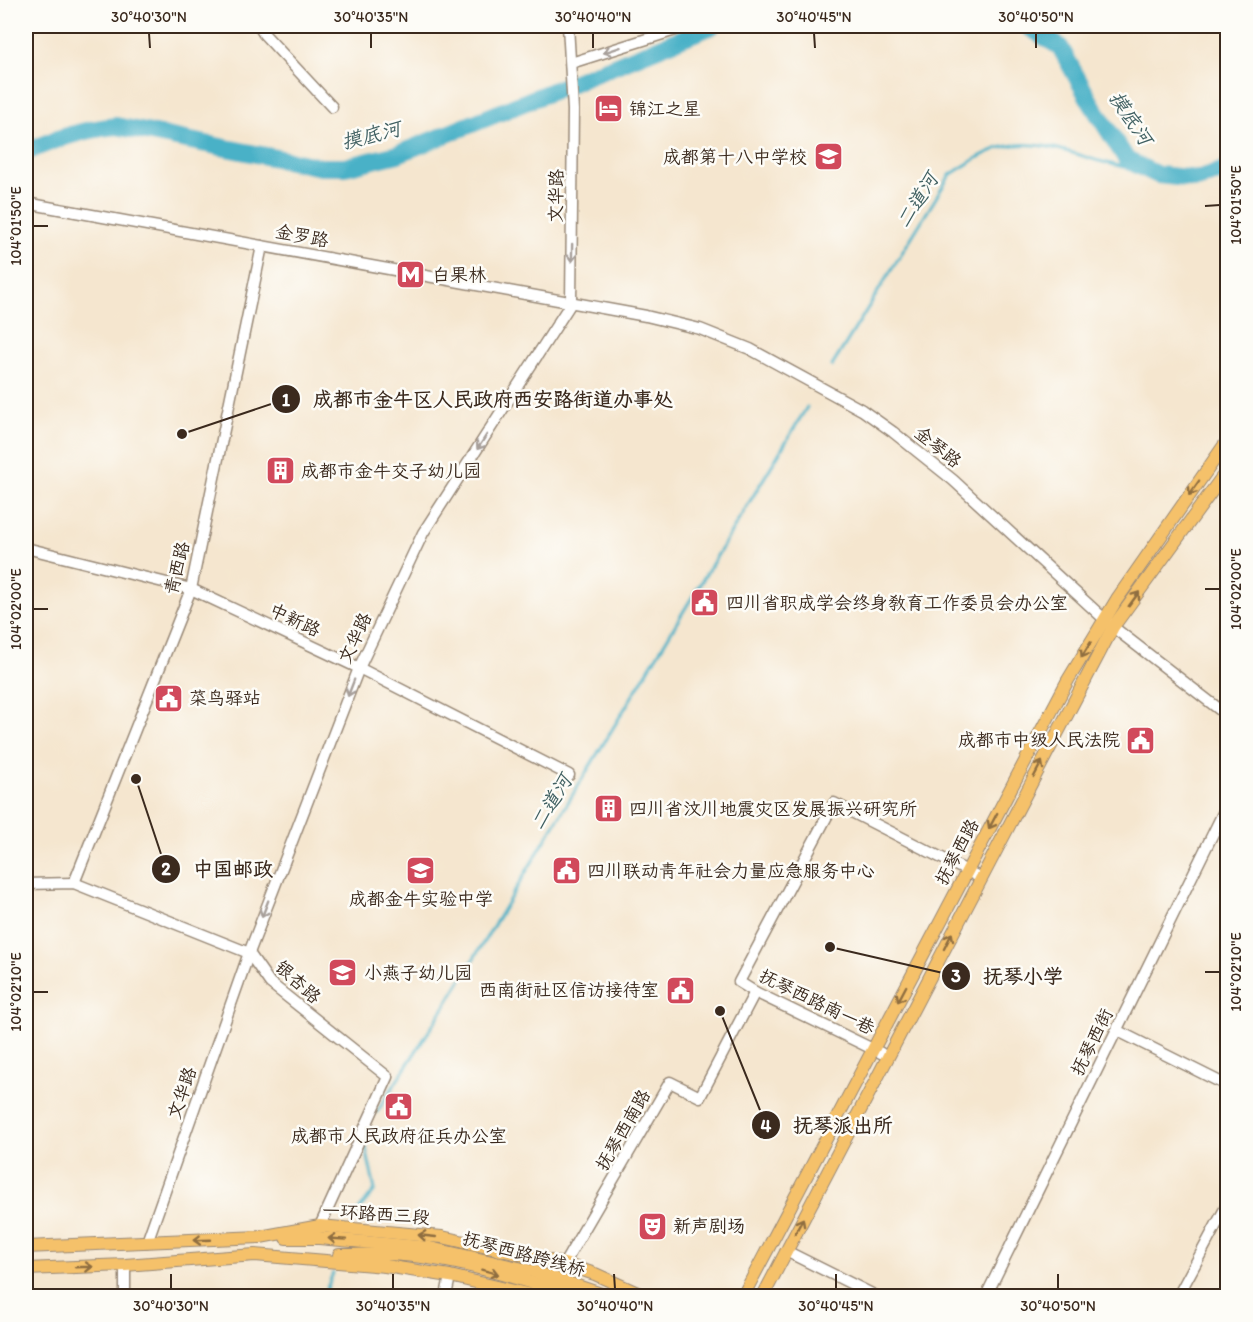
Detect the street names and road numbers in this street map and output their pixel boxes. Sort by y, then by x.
street label: 文华路 [545,169,567,223]
street label: 金罗路 [273,220,331,252]
street label: 金琴路 [910,421,966,473]
street label: 青西路 [160,539,194,597]
street label: 中新路 [266,599,324,641]
street label: 文华路 [334,609,376,667]
street label: 抚琴西路 [930,815,984,889]
street label: 银杏路 [271,956,325,1008]
street label: 抚琴西路南一巷 [756,964,878,1040]
street label: 抚琴西街 [1066,1005,1118,1079]
street label: 文华路 [163,1064,201,1122]
street label: 抚琴西南路 [591,1086,655,1174]
street label: 一环路西三段 [321,1199,431,1229]
street label: 抚琴西路跨线桥 [460,1227,588,1281]

